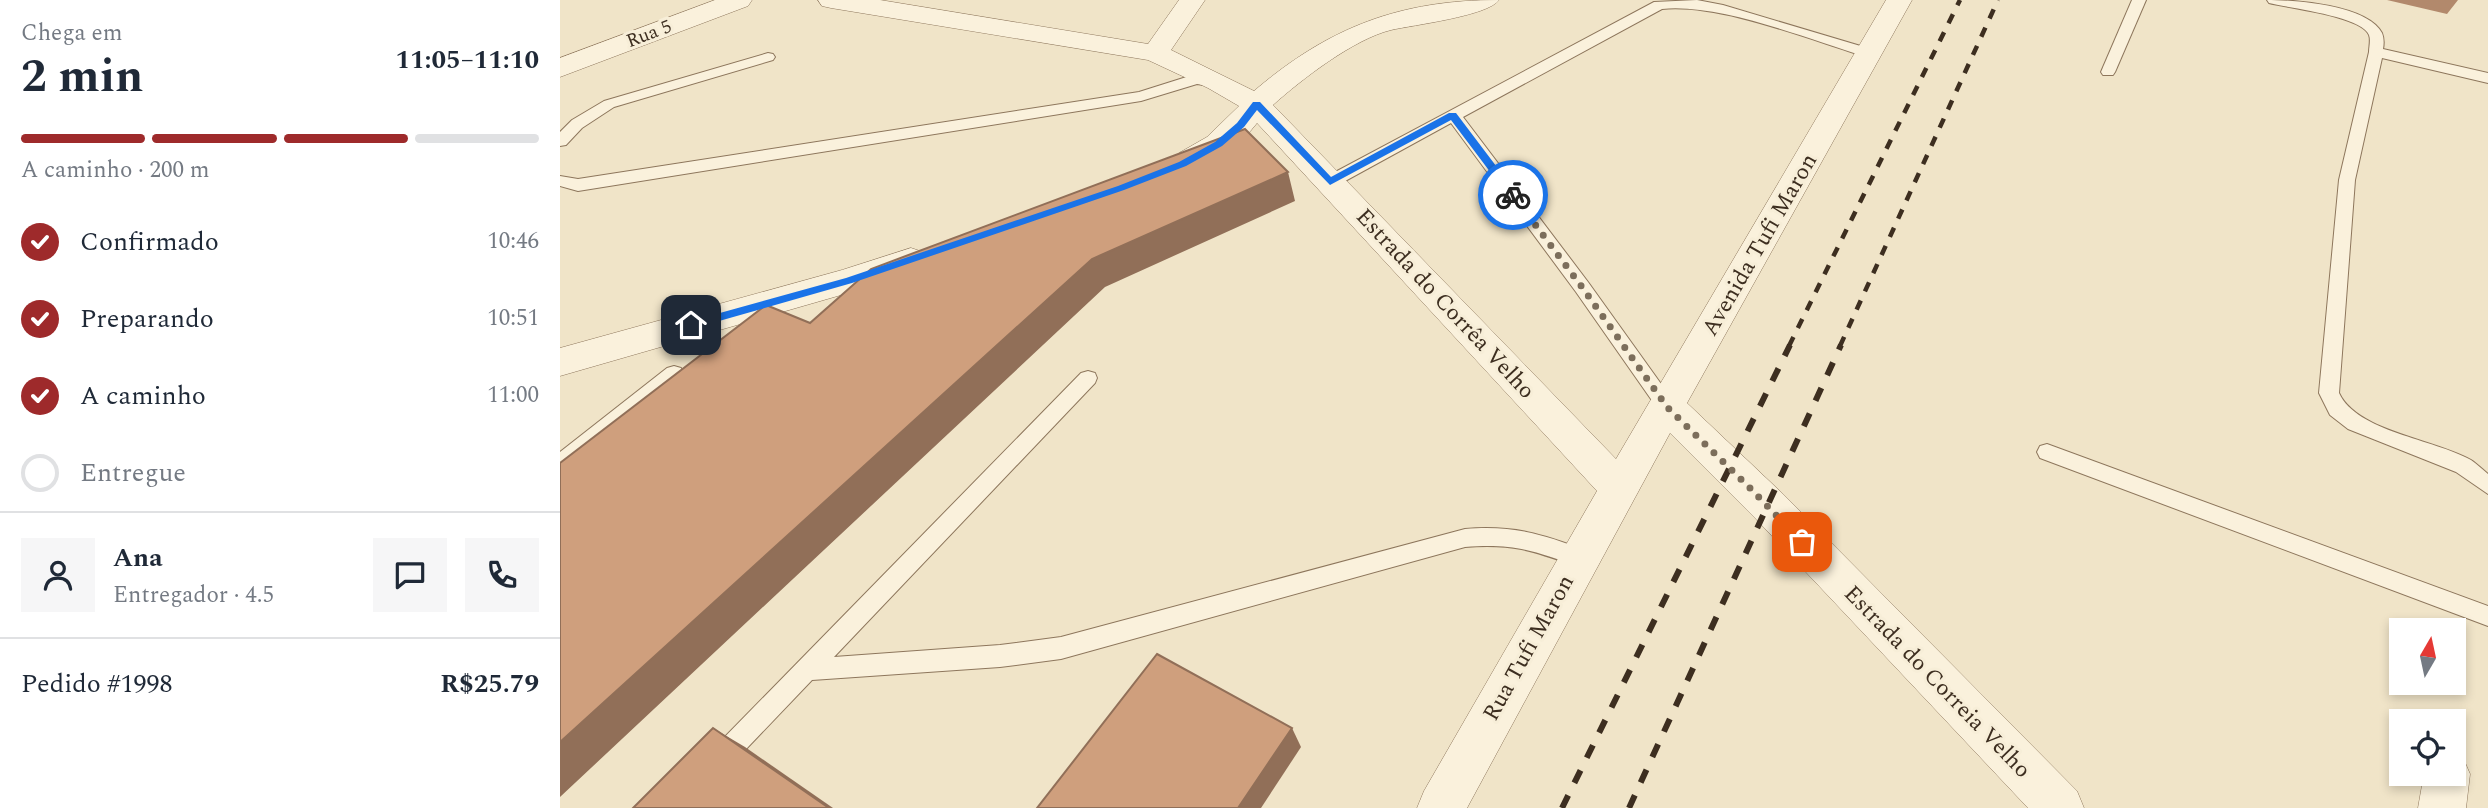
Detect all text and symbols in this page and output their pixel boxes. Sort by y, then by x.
street label: Rua 5 [622,12,676,56]
text: Chega em [21,16,122,51]
text: 11:05–11:10 [395,40,539,80]
text: 2 min [21,42,143,112]
street label: Avenida Tufi Maron [1693,147,1827,343]
text: A caminho · 200 m [21,153,210,188]
courier [1478,160,1548,230]
icon: bike [1494,176,1532,214]
street label: Estrada do Corrêa Velho [1347,201,1543,407]
text: Confirmado [80,222,219,262]
icon: check [21,223,59,261]
text: 10:46 [487,224,539,259]
pin [661,295,721,355]
text: Preparando [80,299,214,339]
icon: check [21,300,59,338]
text: 10:51 [487,301,539,336]
icon: home [672,306,710,344]
text: A caminho [80,376,206,416]
icon: check [21,377,59,415]
text: 11:00 [487,378,539,413]
text: Entregue [80,453,186,493]
pin [1772,512,1832,572]
icon: bag [1783,523,1821,561]
button: person [21,538,95,612]
text: Ana [113,538,163,578]
button: chat [373,538,447,612]
button: phone [465,538,539,612]
street label: Rua Tufi Maron [1474,569,1584,727]
street label: Estrada do Correia Velho [1835,577,2039,787]
text: Entregador · 4.5 [113,578,274,613]
north arrow [2389,618,2466,695]
map controls [2389,618,2466,786]
text: Pedido #1998 [21,664,172,704]
text: R$25.79 [440,664,539,704]
button: locate [2389,709,2466,786]

